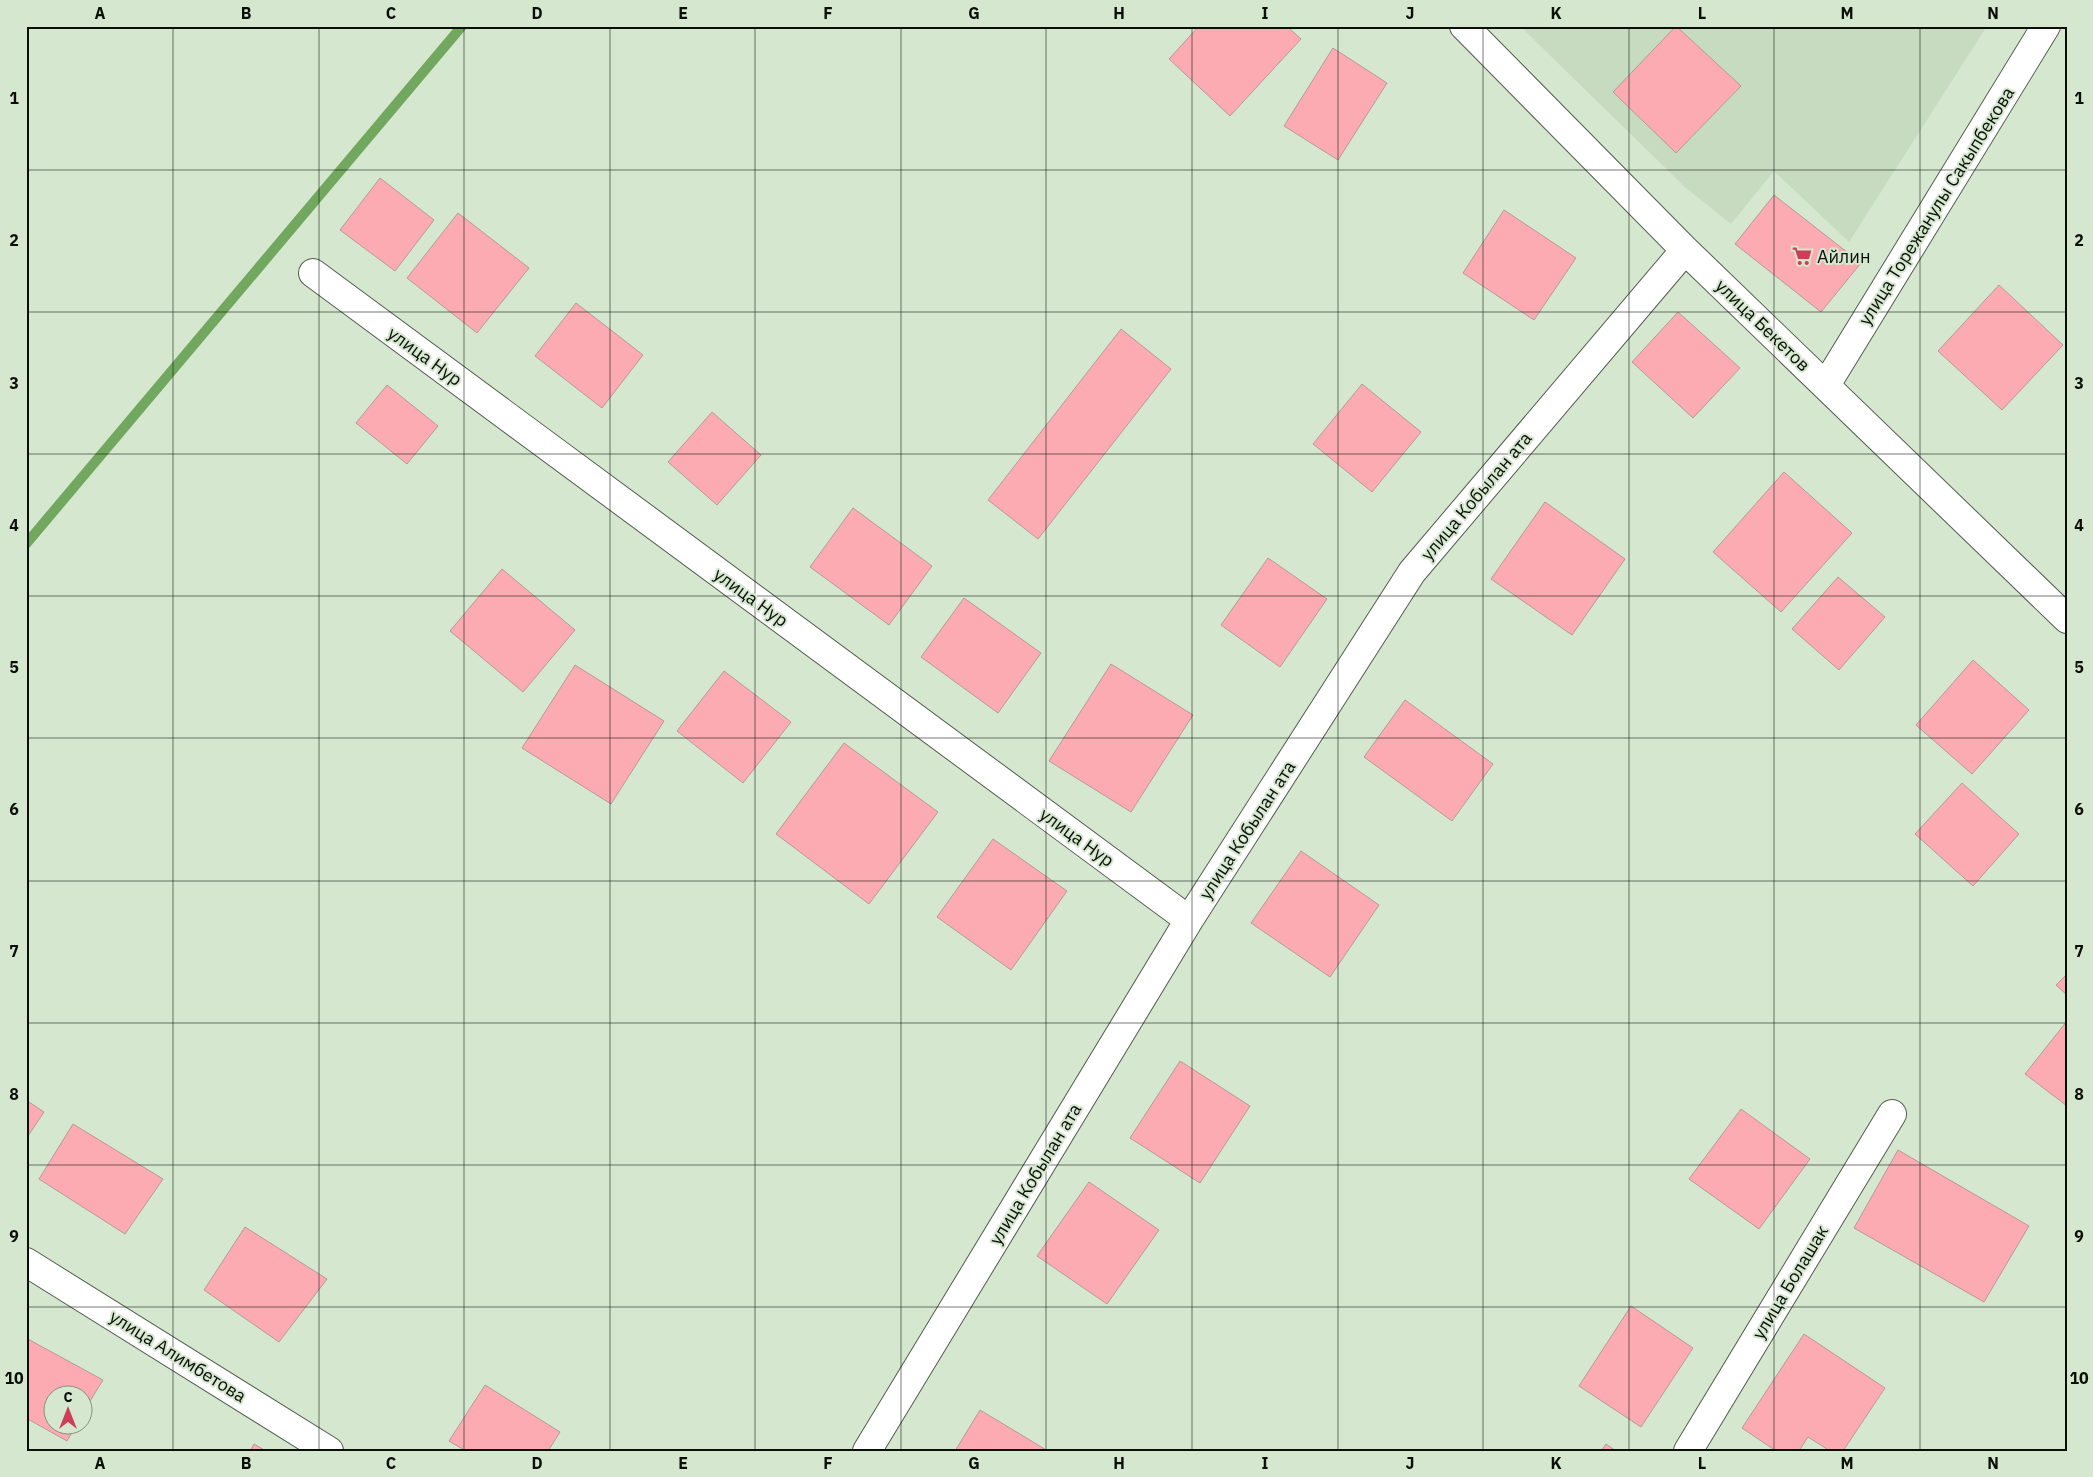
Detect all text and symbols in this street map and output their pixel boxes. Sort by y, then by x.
text: A [95,3,106,23]
text: B [241,3,252,23]
text: C [386,3,396,23]
text: D [531,3,543,23]
text: E [678,3,688,23]
text: F [823,3,833,23]
text: G [968,3,980,23]
text: H [1113,3,1125,23]
text: I [1262,3,1269,23]
text: J [1406,3,1414,23]
text: K [1550,3,1562,23]
text: L [1698,3,1706,23]
text: M [1840,3,1854,23]
text: N [1987,3,1999,23]
street label: улица Торежанулы Сакыпбекова [1853,82,2019,329]
text: 1 [9,88,19,108]
text: 1 [2074,88,2084,108]
text: 2 [9,230,19,250]
text: 2 [2074,230,2084,250]
supermarket icon: Айлин [1791,245,1813,267]
place label: Айлин [1817,245,1870,268]
street label: улица Бекетов [1711,274,1815,376]
street label: улица Нур [383,321,467,391]
text: 3 [9,373,19,393]
text: 3 [2074,373,2084,393]
street label: улица Кобылан ата [1416,427,1537,565]
text: 4 [9,515,19,535]
text: 4 [2074,515,2084,535]
street label: улица Нур [709,562,793,632]
text: 5 [9,657,19,677]
text: 5 [2074,657,2084,677]
street label: улица Кобылан ата [1194,756,1301,904]
text: 6 [9,799,19,819]
text: 6 [2074,799,2084,819]
street label: улица Нур [1035,802,1119,872]
text: 7 [9,941,19,961]
text: 7 [2074,941,2084,961]
text: 8 [9,1084,19,1104]
text: 8 [2074,1084,2084,1104]
street label: улица Кобылан ата [984,1099,1086,1249]
street label: улица Болашак [1747,1221,1833,1343]
text: 9 [9,1226,19,1246]
text: 9 [2074,1226,2084,1246]
street label: улица Алимбетова [105,1305,251,1408]
text: 10 [4,1368,24,1388]
text: 10 [2069,1368,2089,1388]
north arrow [42,1384,92,1434]
text: С [63,1388,73,1406]
text: A [95,1453,106,1473]
text: B [241,1453,252,1473]
text: C [386,1453,396,1473]
text: D [531,1453,543,1473]
text: E [678,1453,688,1473]
text: F [823,1453,833,1473]
text: G [968,1453,980,1473]
text: H [1113,1453,1125,1473]
text: I [1262,1453,1269,1473]
text: J [1406,1453,1414,1473]
text: K [1550,1453,1562,1473]
text: L [1698,1453,1706,1473]
text: M [1840,1453,1854,1473]
text: N [1987,1453,1999,1473]

